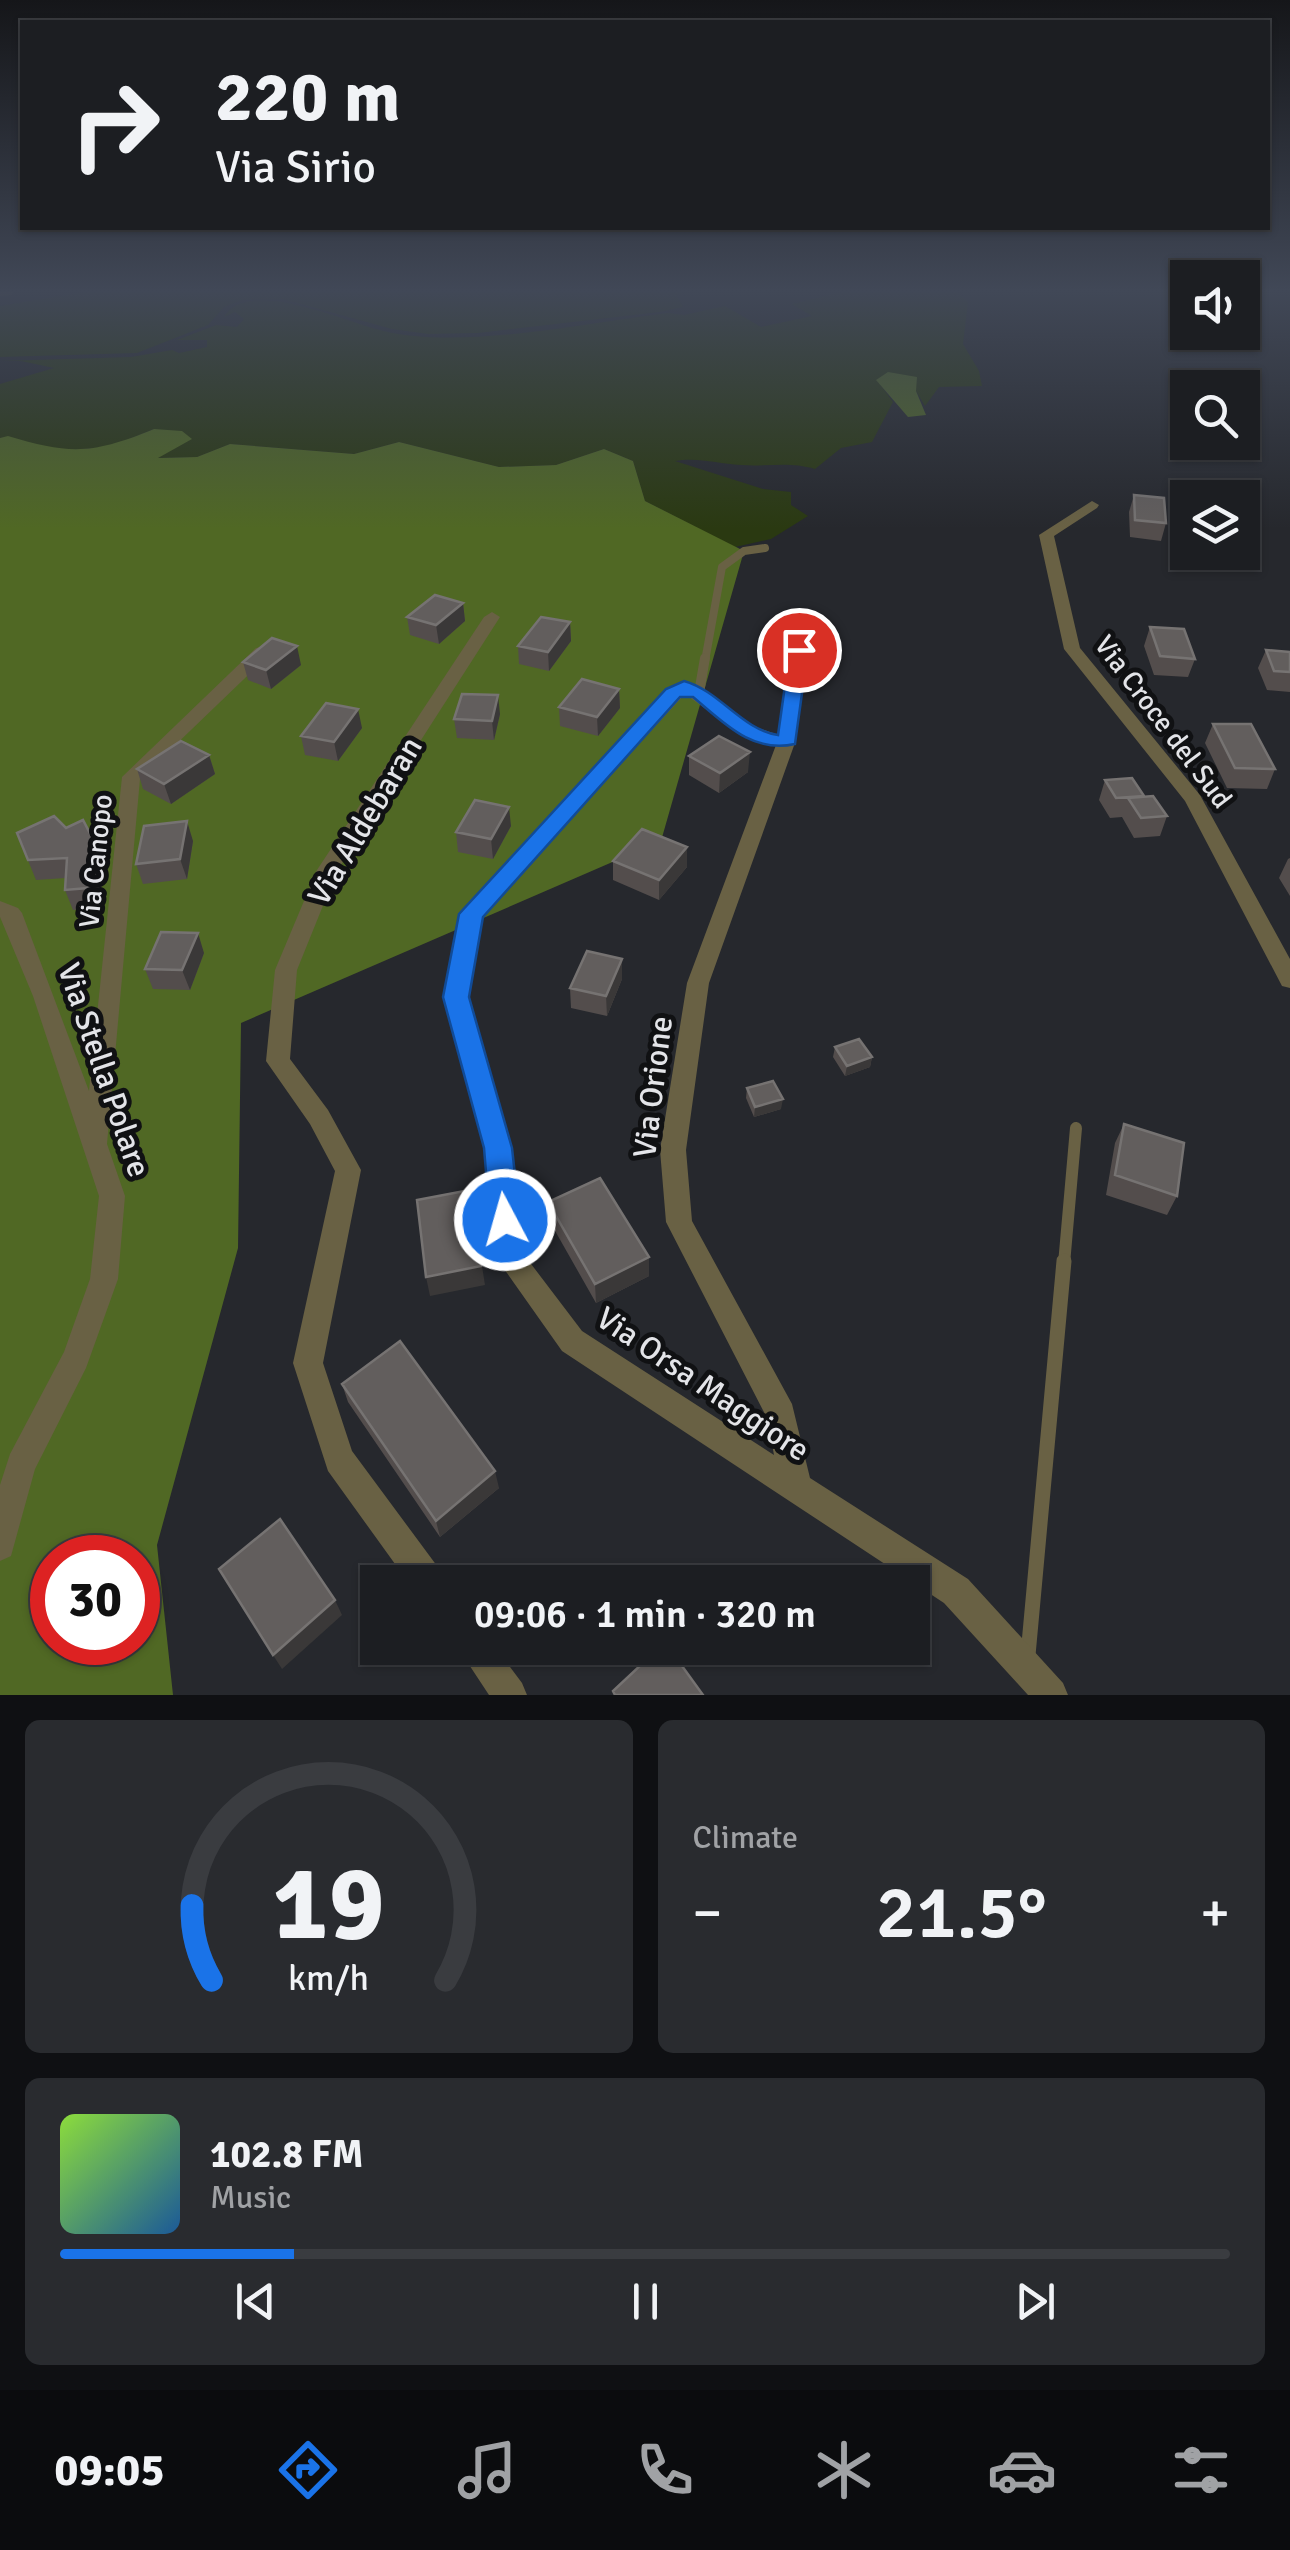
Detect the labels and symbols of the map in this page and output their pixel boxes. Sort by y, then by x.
pin [757,608,842,693]
street label: Via Croce del Sud [1087,629,1239,815]
street label: Via Aldebaran [299,729,431,913]
street label: Via Canopo [72,792,120,930]
street label: Via Stella Polare [49,958,159,1182]
street label: Via Orione [625,1014,681,1160]
position arrow [453,1168,557,1272]
street label: Via Orsa Maggiore [589,1298,817,1470]
speed limit sign: 30 [30,1535,160,1665]

